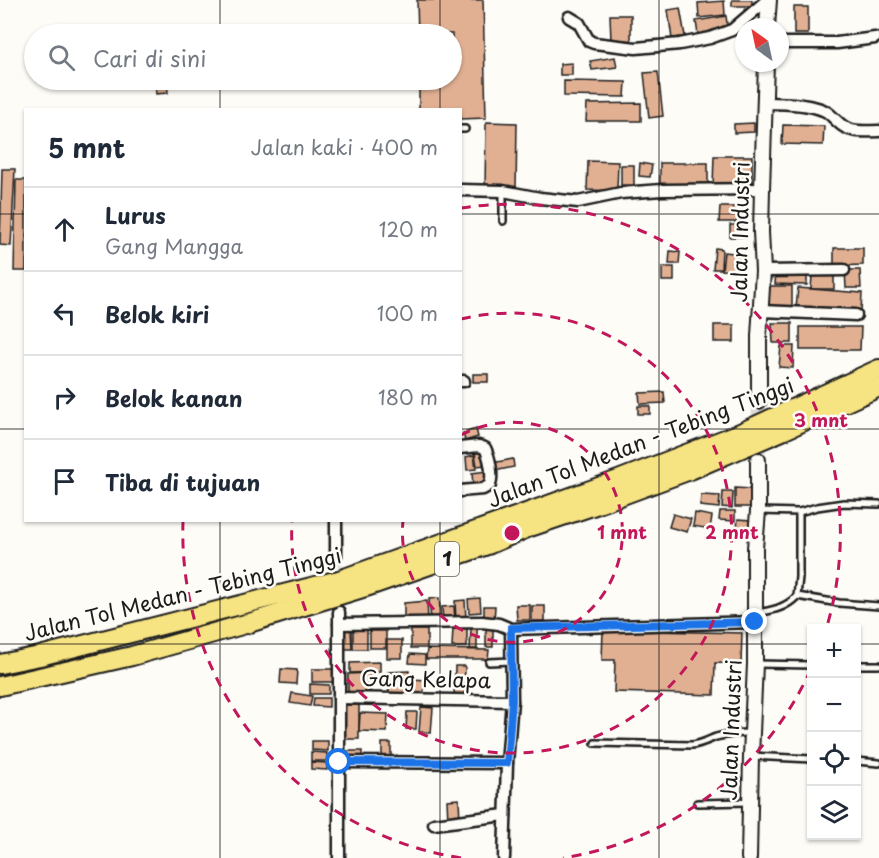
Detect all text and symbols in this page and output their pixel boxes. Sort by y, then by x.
north arrow [735,18,789,72]
search box [24,24,462,90]
icon: search [45,41,78,74]
text: Cari di sini [93,41,206,74]
text: 5 mnt [48,128,125,167]
text: Jalan kaki · 400 m [251,132,438,162]
street label: Jalan Industri [722,161,756,303]
text: Lurus [105,198,166,231]
icon: ahead [48,213,81,246]
text: 120 m [379,214,438,244]
text: Gang Mangga [105,231,243,261]
icon: left [48,297,81,330]
text: Belok kiri [105,297,209,330]
text: 100 m [377,298,438,328]
street label: Jalan Tol Medan - Tebing Tinggi [482,368,798,514]
icon: right [48,381,81,414]
text: Belok kanan [105,381,242,414]
text: 180 m [378,382,438,412]
text: 3 mnt [794,406,848,433]
icon: arrive [48,465,81,498]
text: Tiba di tujuan [105,465,260,498]
text: 1 mnt [597,518,647,545]
text: 2 mnt [705,518,759,545]
centre of rings [502,523,522,543]
street label: Jalan Tol Medan - Tebing Tinggi [21,538,344,648]
road number: 1 [435,542,459,576]
route end [741,608,767,634]
map controls [807,624,861,840]
button: + [807,624,861,678]
street label: Jalan Industri [712,659,748,801]
street label: Gang Kelapa [361,661,492,695]
button: − [807,678,861,732]
button: locate [807,732,861,786]
route start [325,748,351,774]
button: layers [807,786,861,840]

